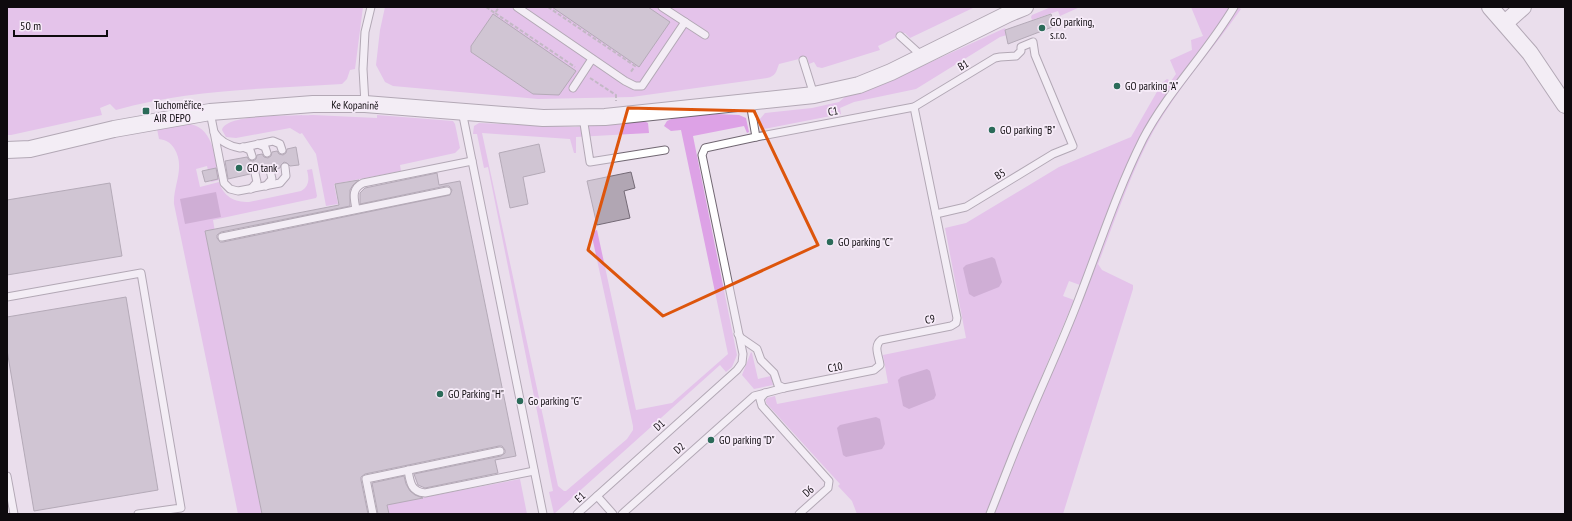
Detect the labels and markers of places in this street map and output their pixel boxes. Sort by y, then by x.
place label: GO parking, s.r.o. [1050,15,1094,42]
marker: GO parking, s.r.o. [1037,23,1047,33]
place label: GO parking "A" [1125,79,1179,93]
marker: GO parking "A" [1112,81,1122,91]
place label: Tuchoměřice, AIR DEPO [154,98,204,125]
marker: Tuchoměřice, AIR DEPO [141,106,151,116]
place label: GO parking "B" [1000,123,1055,137]
marker: GO parking "B" [987,125,997,135]
place label: GO tank [247,161,278,175]
marker: GO tank [234,163,244,173]
place label: GO parking "C" [838,235,893,249]
marker: GO parking "C" [825,237,835,247]
place label: GO Parking "H" [448,387,504,401]
marker: GO Parking "H" [435,389,445,399]
place label: Go parking "G" [528,394,582,408]
marker: Go parking "G" [515,396,525,406]
place label: GO parking "D" [719,433,775,447]
marker: GO parking "D" [706,435,716,445]

